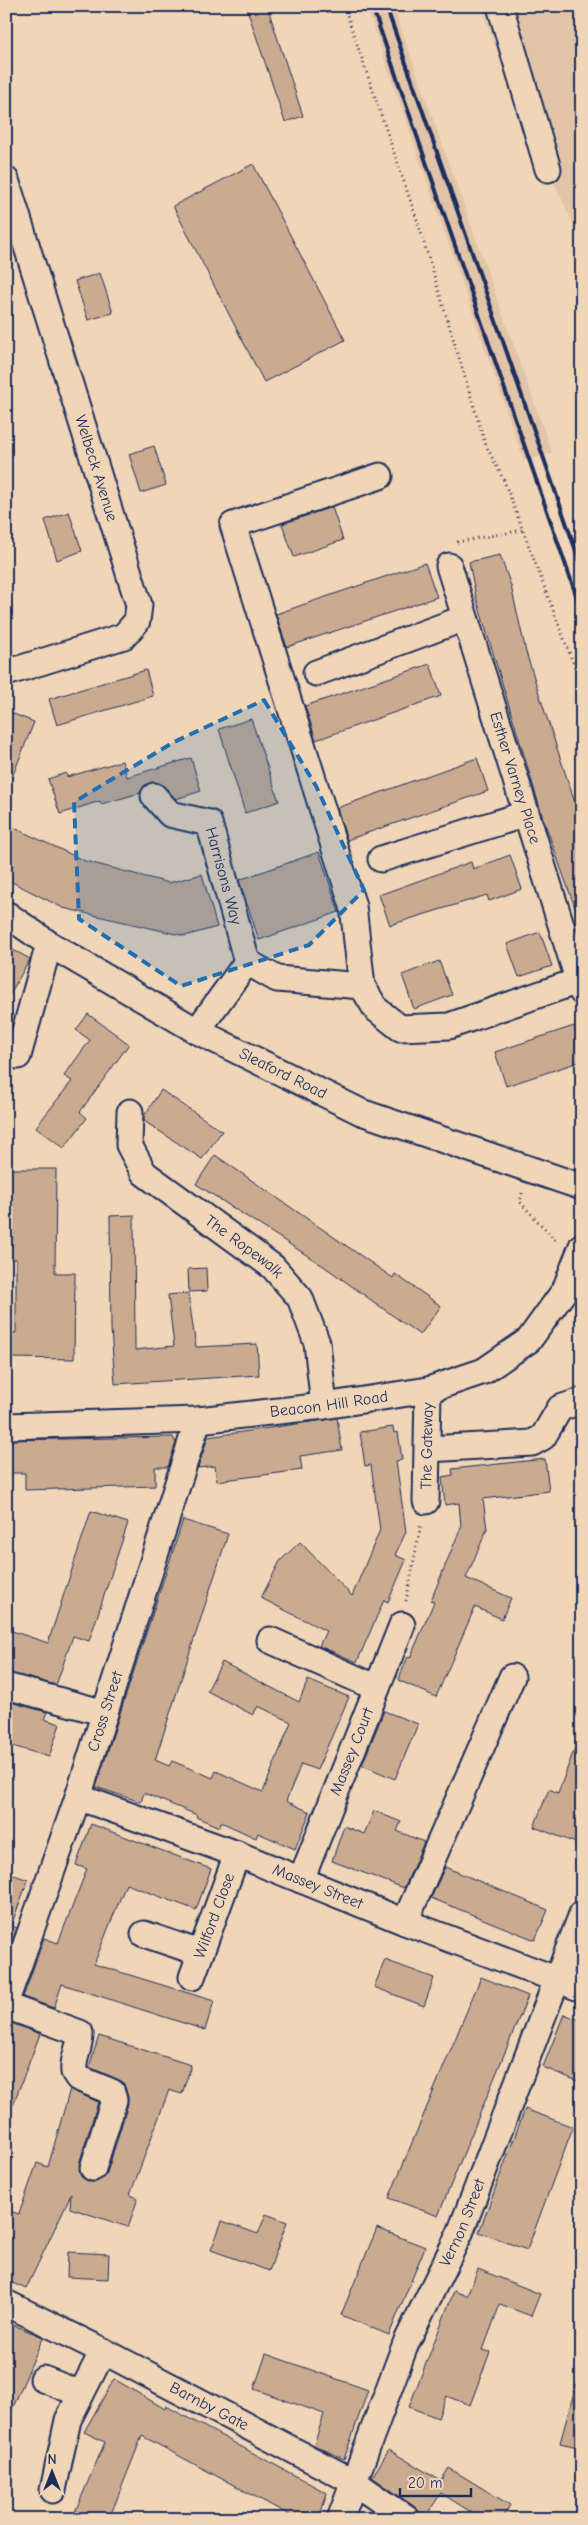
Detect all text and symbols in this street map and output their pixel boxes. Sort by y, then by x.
street label: Welbeck Avenue [71,413,121,524]
street label: Esther Varney Place [486,710,544,846]
street label: Harrisons Way [202,825,246,928]
street label: Sleaford Road [236,1044,330,1103]
street label: The Ropewalk [201,1211,287,1282]
street label: Beacon Hill Road [269,1387,389,1421]
street label: The Gateway [417,1402,437,1490]
street label: Cross Street [84,1669,126,1754]
street label: Massey Court [326,1705,377,1798]
street label: Massey Street [270,1860,366,1913]
street label: Wilford Close [190,1871,238,1961]
street label: Vernon Street [436,2176,489,2270]
street label: Barnby Gate [167,2378,252,2434]
north arrow [28,2448,78,2498]
text: N [47,2451,57,2468]
scale bar [400,2465,472,2497]
text: 20 m [408,2474,442,2492]

